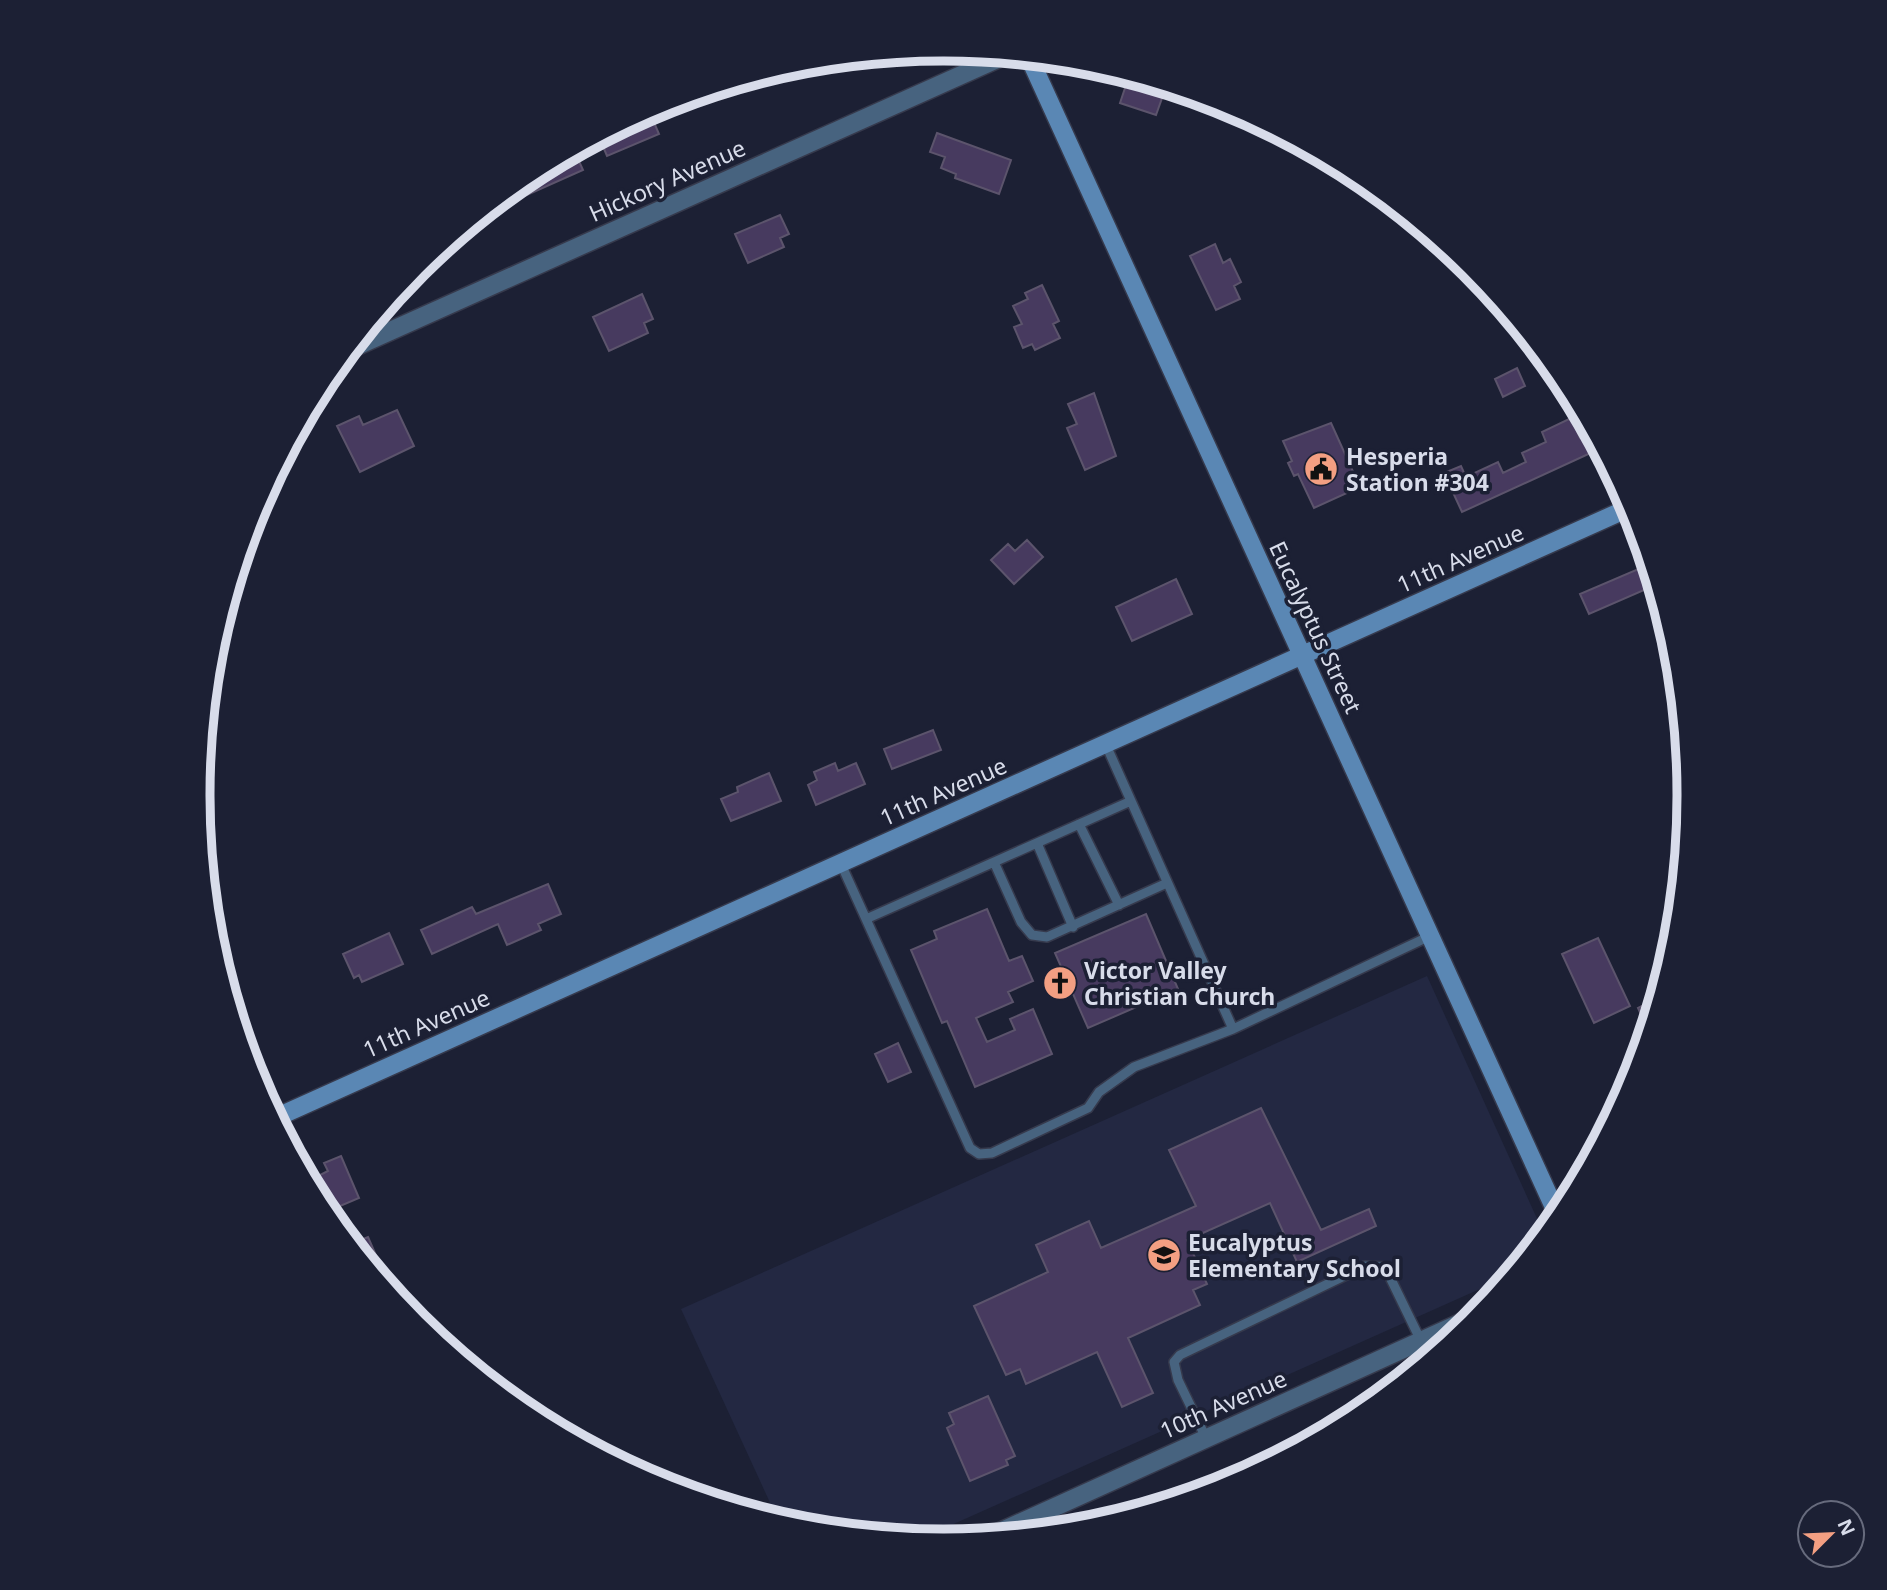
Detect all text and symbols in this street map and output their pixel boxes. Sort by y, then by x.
street label: Hickory Avenue [584,131,750,229]
place label: Hesperia Station #304 [1346,440,1489,498]
public building icon: Hesperia Station #304 [1302,450,1340,488]
street label: 11th Avenue [1392,516,1528,600]
street label: Eucalyptus Street [1262,536,1370,718]
street label: 11th Avenue [875,749,1011,833]
place label: Victor Valley Christian Church [1084,954,1275,1012]
church icon: Victor Valley Christian Church [1041,964,1079,1002]
street label: 11th Avenue [358,981,494,1065]
place label: Eucalyptus Elementary School [1188,1226,1401,1284]
school or university icon: Eucalyptus Elementary School [1145,1236,1183,1274]
street label: 10th Avenue [1155,1362,1291,1446]
north arrow [1796,1499,1866,1569]
text: N [1832,1515,1862,1539]

